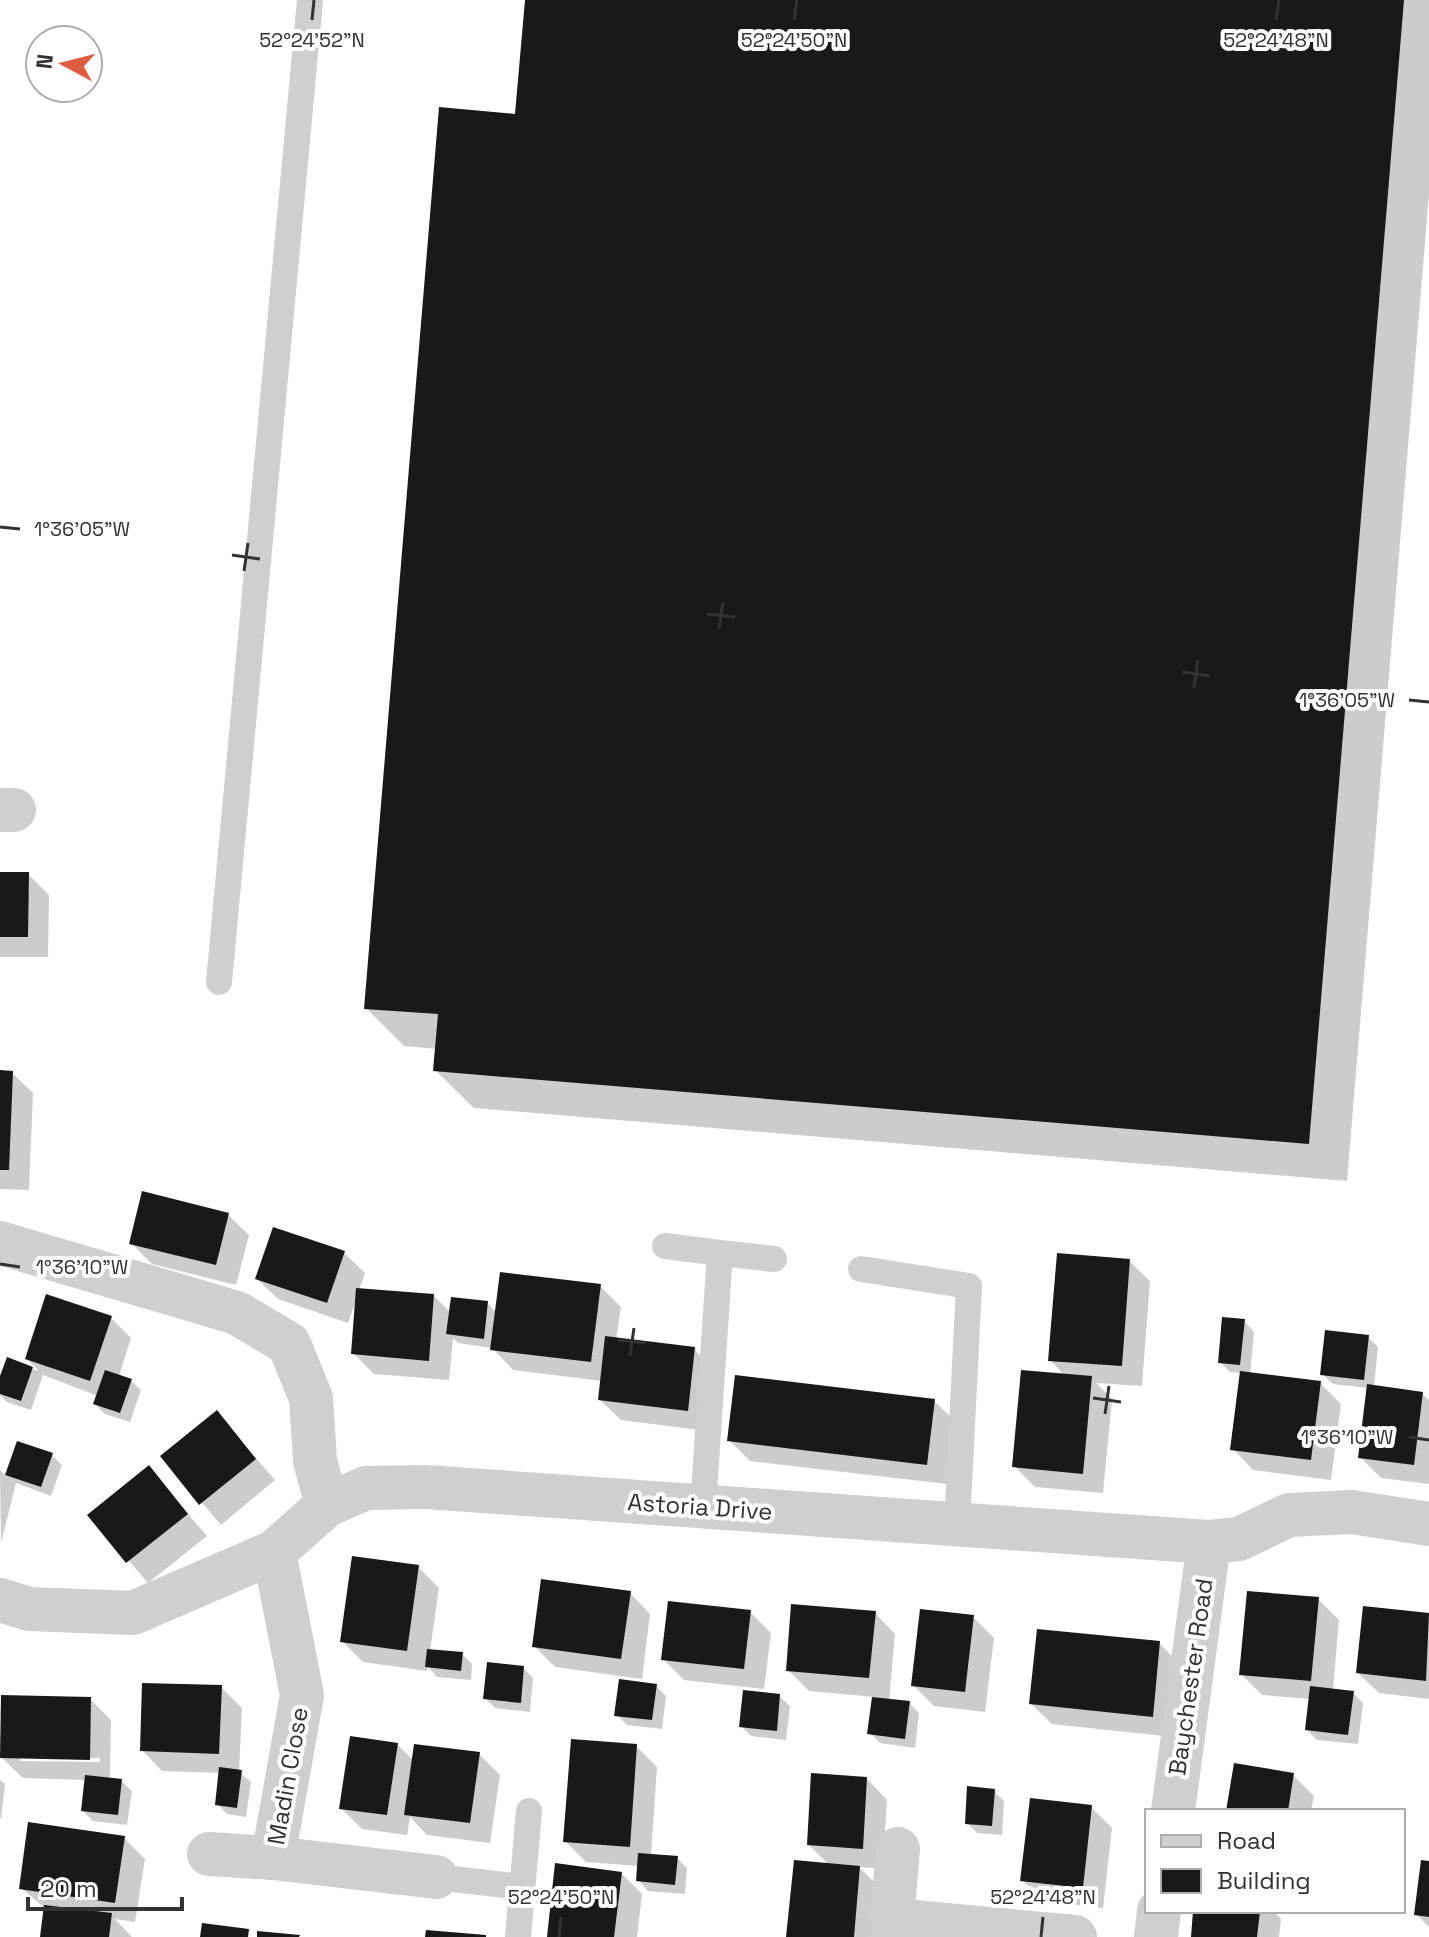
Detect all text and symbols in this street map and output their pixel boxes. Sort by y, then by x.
north arrow [24,24,104,104]
text: 52°24'52"N [259,27,365,53]
text: 52°24'50"N [741,27,847,53]
text: 52°24'48"N [1223,27,1329,53]
text: N [29,53,59,71]
text: 1°36'05"W [34,516,130,542]
text: 1°36'05"W [1299,687,1395,713]
text: 1°36'10"W [36,1254,128,1280]
text: 1°36'10"W [1301,1424,1393,1450]
street label: Astoria Drive [626,1486,774,1527]
street label: Baychester Road [1161,1576,1220,1777]
street label: Madin Close [260,1705,315,1847]
legend [1145,1809,1405,1913]
text: Road [1217,1825,1276,1856]
scale bar [28,1861,182,1911]
text: Building [1217,1865,1311,1896]
text: 20 m [40,1873,97,1904]
text: 52°24'50"N [508,1884,614,1910]
text: 52°24'48"N [990,1884,1096,1910]

